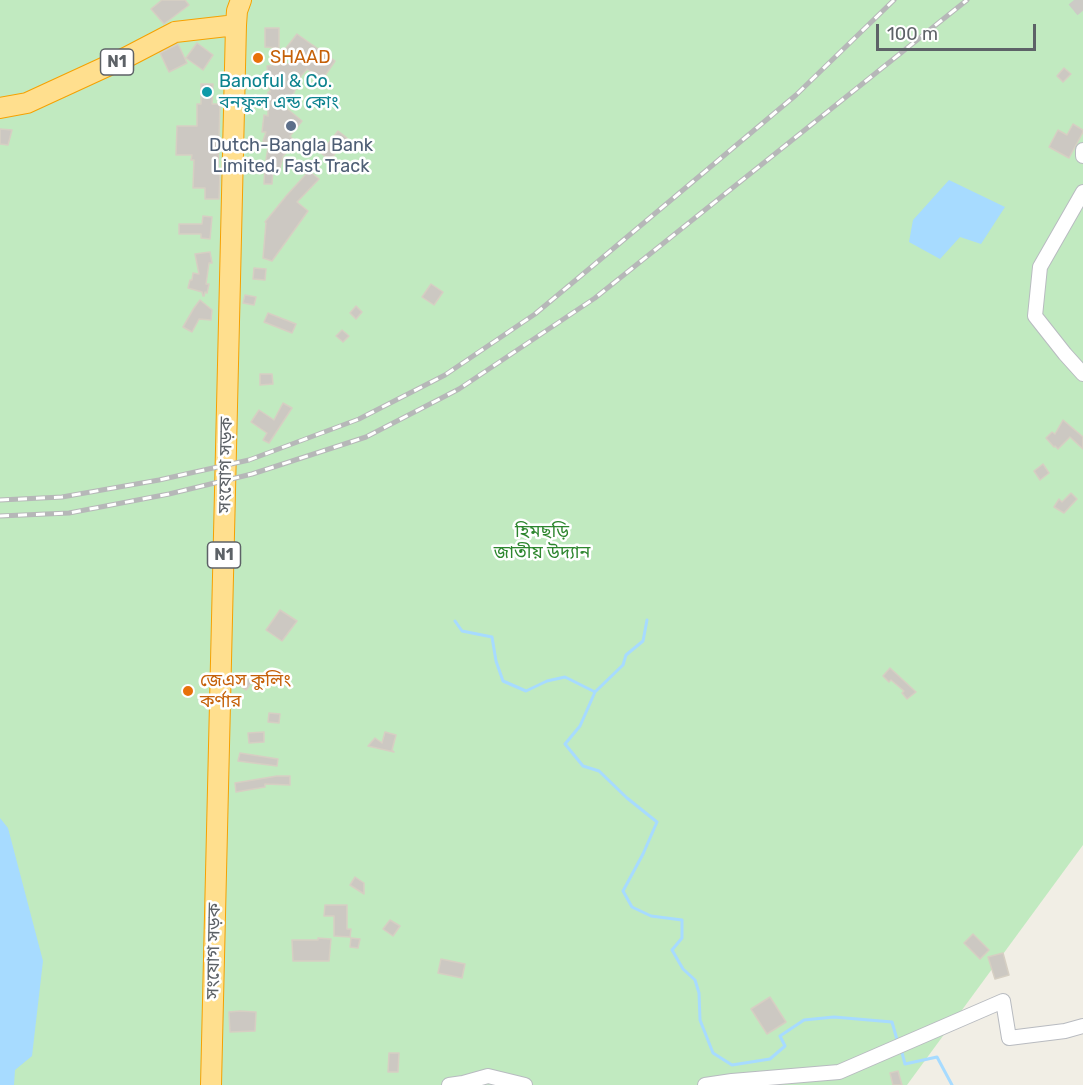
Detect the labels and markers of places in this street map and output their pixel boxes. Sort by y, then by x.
place label: SHAAD [270,47,331,69]
marker: SHAAD [251,51,265,65]
place label: Banoful & Co. বনফুল এন্ড কোং [219,71,339,113]
marker: Banoful & Co. বনফুল এন্ড কোং [200,85,214,99]
marker: Dutch-Bangla Bank Limited, Fast Track [284,119,298,133]
place label: Dutch-Bangla Bank Limited, Fast Track [209,135,373,178]
place label: জেএস কুলিং কর্ণার [200,670,291,712]
marker: জেএস কুলিং কর্ণার [181,684,195,698]

